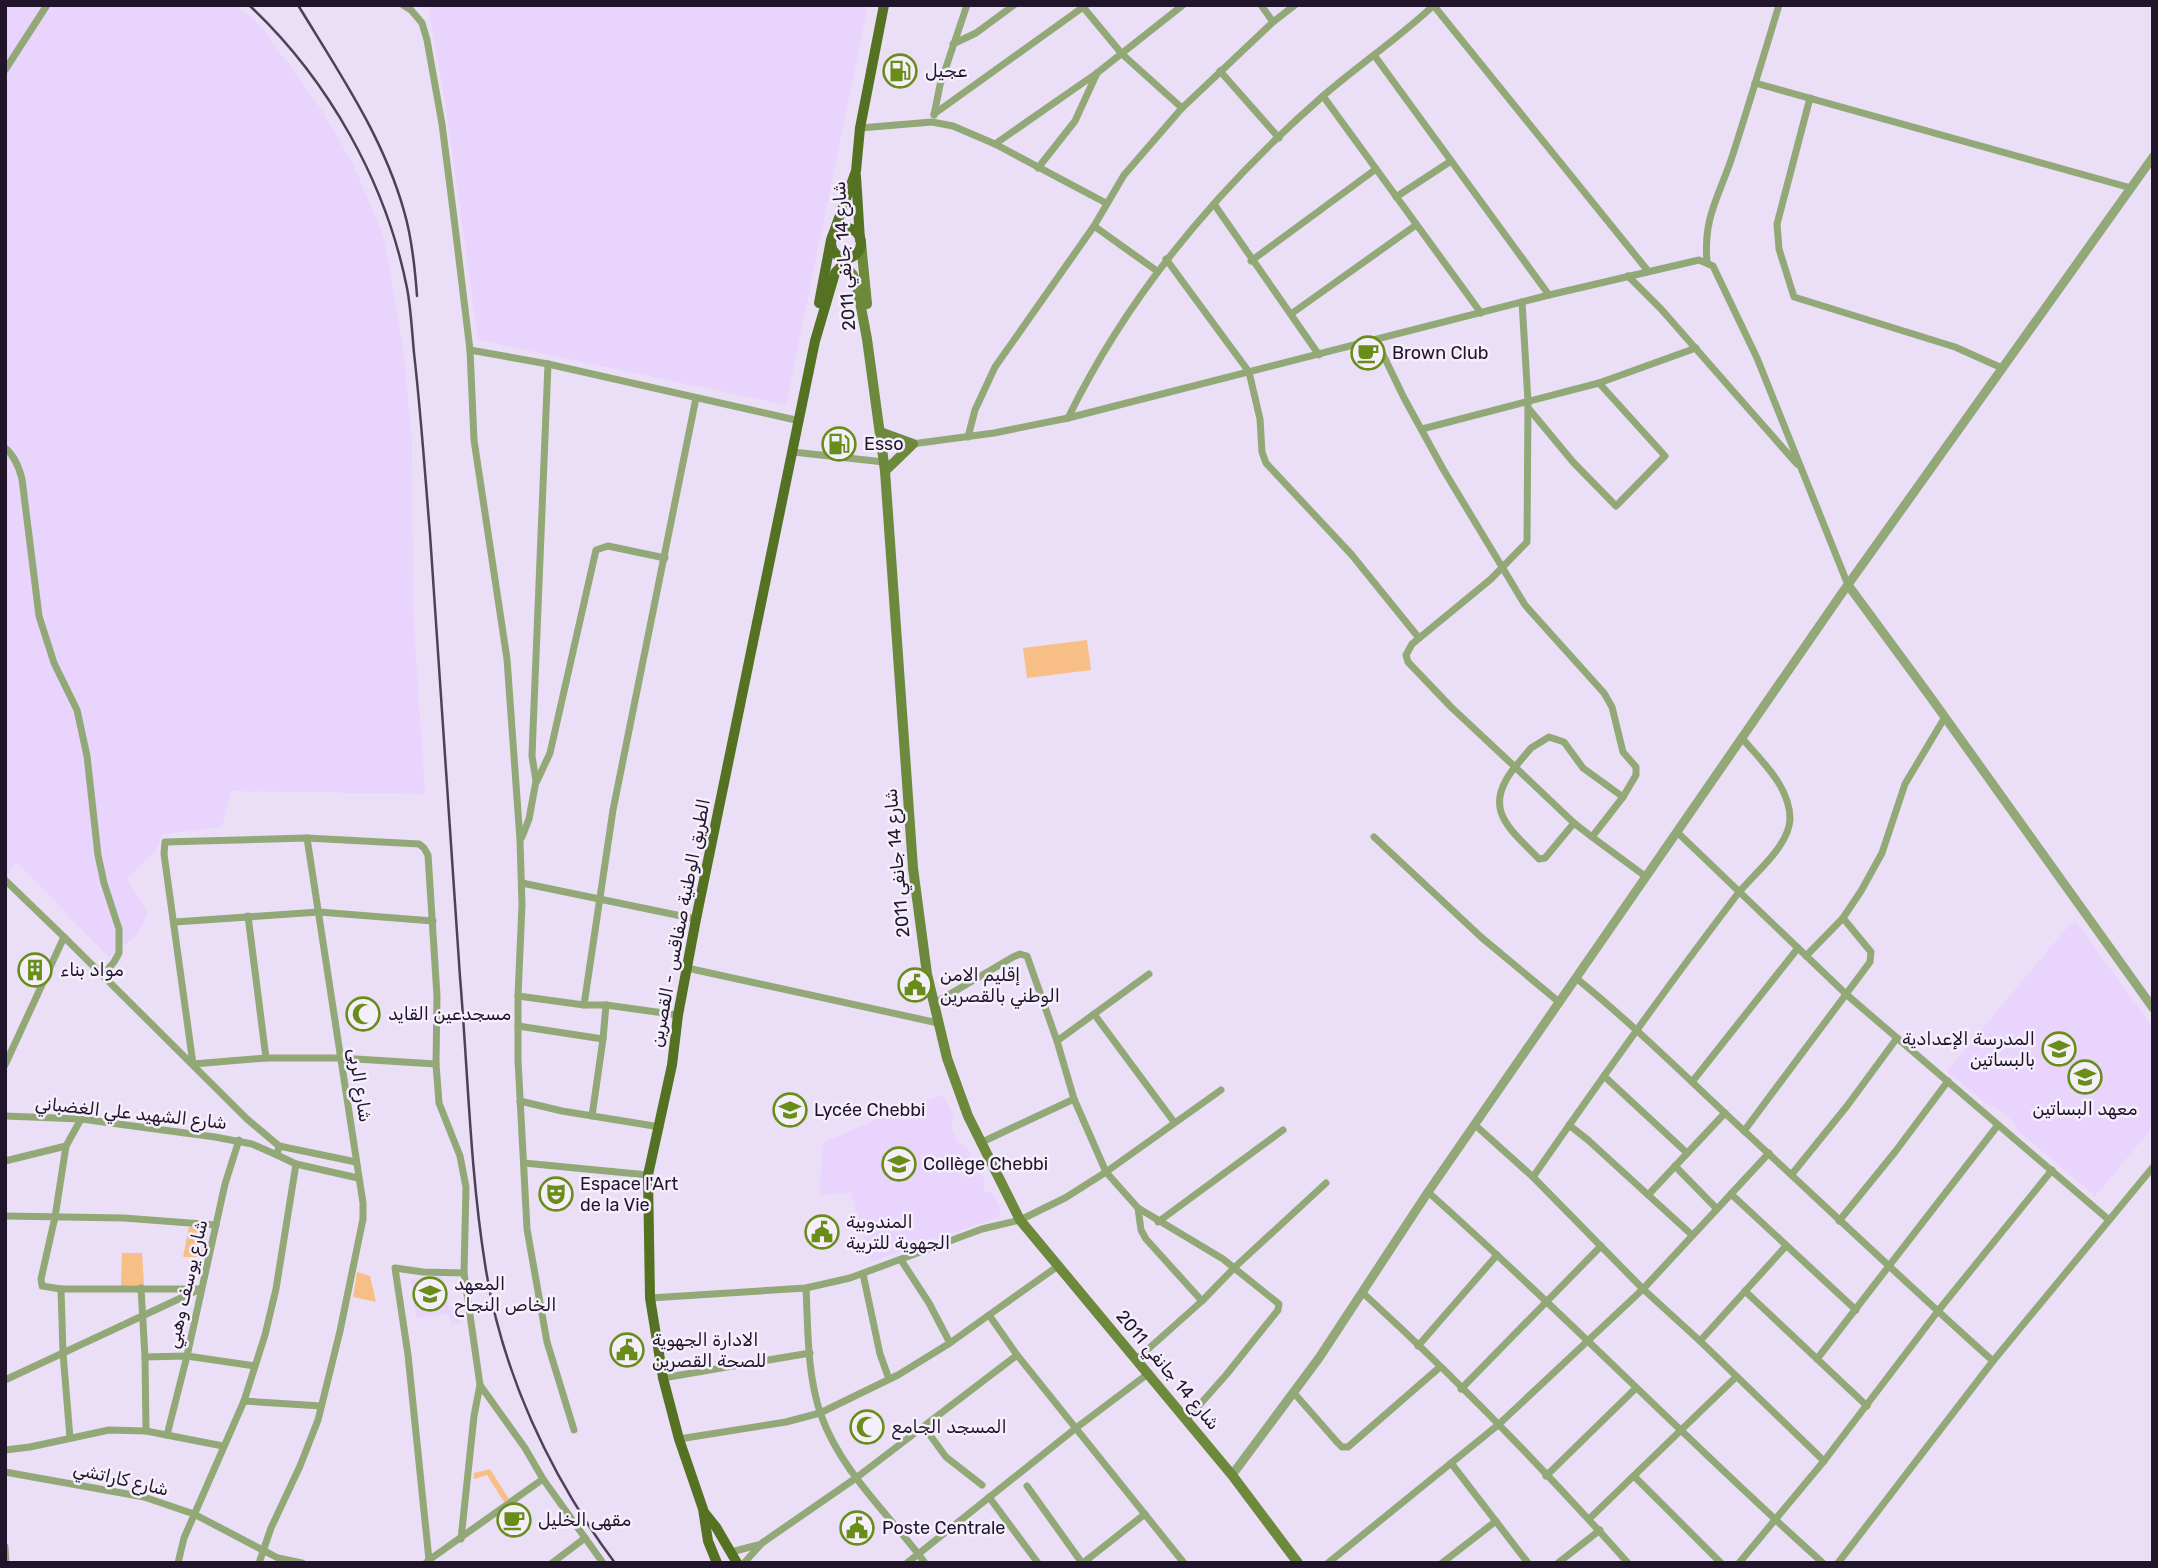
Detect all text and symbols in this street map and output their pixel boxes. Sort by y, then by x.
fuel station icon: عجيل [881,52,919,90]
place label: عجيل [925,60,967,82]
street label: شارع 14 جانفي 2011 [828,180,862,331]
cafe icon: Brown Club [1349,334,1387,372]
place label: Brown Club [1392,342,1488,364]
fuel station icon: Esso [820,425,858,463]
place label: Esso [864,433,904,455]
street label: شارع 14 جانفي 2011 [880,787,916,939]
street label: الطريق الوطنية صفاقس - القصرين [645,797,715,1049]
building icon: مواد بناء [16,951,54,989]
place label: مواد بناء [60,959,124,981]
place label: إقليم الامن الوطني بالقصرين [940,964,1060,1009]
public building icon: إقليم الامن الوطني بالقصرين [896,966,934,1004]
mosque icon: مسجدعين القايد [344,995,382,1033]
place label: مسجدعين القايد [388,1003,511,1025]
place label: المدرسة الإعدادية بالبساتين [1902,1028,2035,1071]
school or university icon: المدرسة الإعدادية بالبساتين [2040,1030,2078,1068]
street label: شارع الربى [342,1046,377,1124]
school or university icon: معهد البساتين [2066,1058,2104,1096]
school or university icon: Lycée Chebbi [771,1091,809,1129]
street label: شارع الشهيد علي الغضباني [34,1092,228,1136]
place label: معهد البساتين [2033,1098,2137,1120]
place label: Lycée Chebbi [814,1099,925,1121]
school or university icon: Collège Chebbi [880,1145,918,1183]
place label: Collège Chebbi [923,1153,1048,1175]
place label: Espace l'Art de la Vie [580,1173,678,1216]
theatre icon: Espace l'Art de la Vie [537,1175,575,1213]
place label: المندوبية الجهوية للتربية [846,1211,950,1254]
public building icon: المندوبية الجهوية للتربية [803,1213,841,1251]
street label: شارع يوسف وهبي [161,1217,214,1351]
place label: المعهد الخاص النجاح [454,1273,556,1317]
school or university icon: المعهد الخاص النجاح [411,1275,449,1313]
street label: شارع 14 جانفي 2011 [1110,1306,1225,1436]
place label: الادارة الجهوية للصحة القصرين [652,1329,766,1372]
public building icon: الادارة الجهوية للصحة القصرين [608,1331,646,1369]
mosque icon: المسجد الجامع [848,1408,886,1446]
place label: المسجد الجامع [892,1416,1007,1440]
street label: شارع كاراتشي [71,1457,171,1503]
cafe icon: مقهى الخليل [495,1501,533,1539]
place label: مقهى الخليل [538,1509,631,1531]
public building icon: Poste Centrale [838,1509,876,1547]
place label: Poste Centrale [882,1517,1005,1539]

